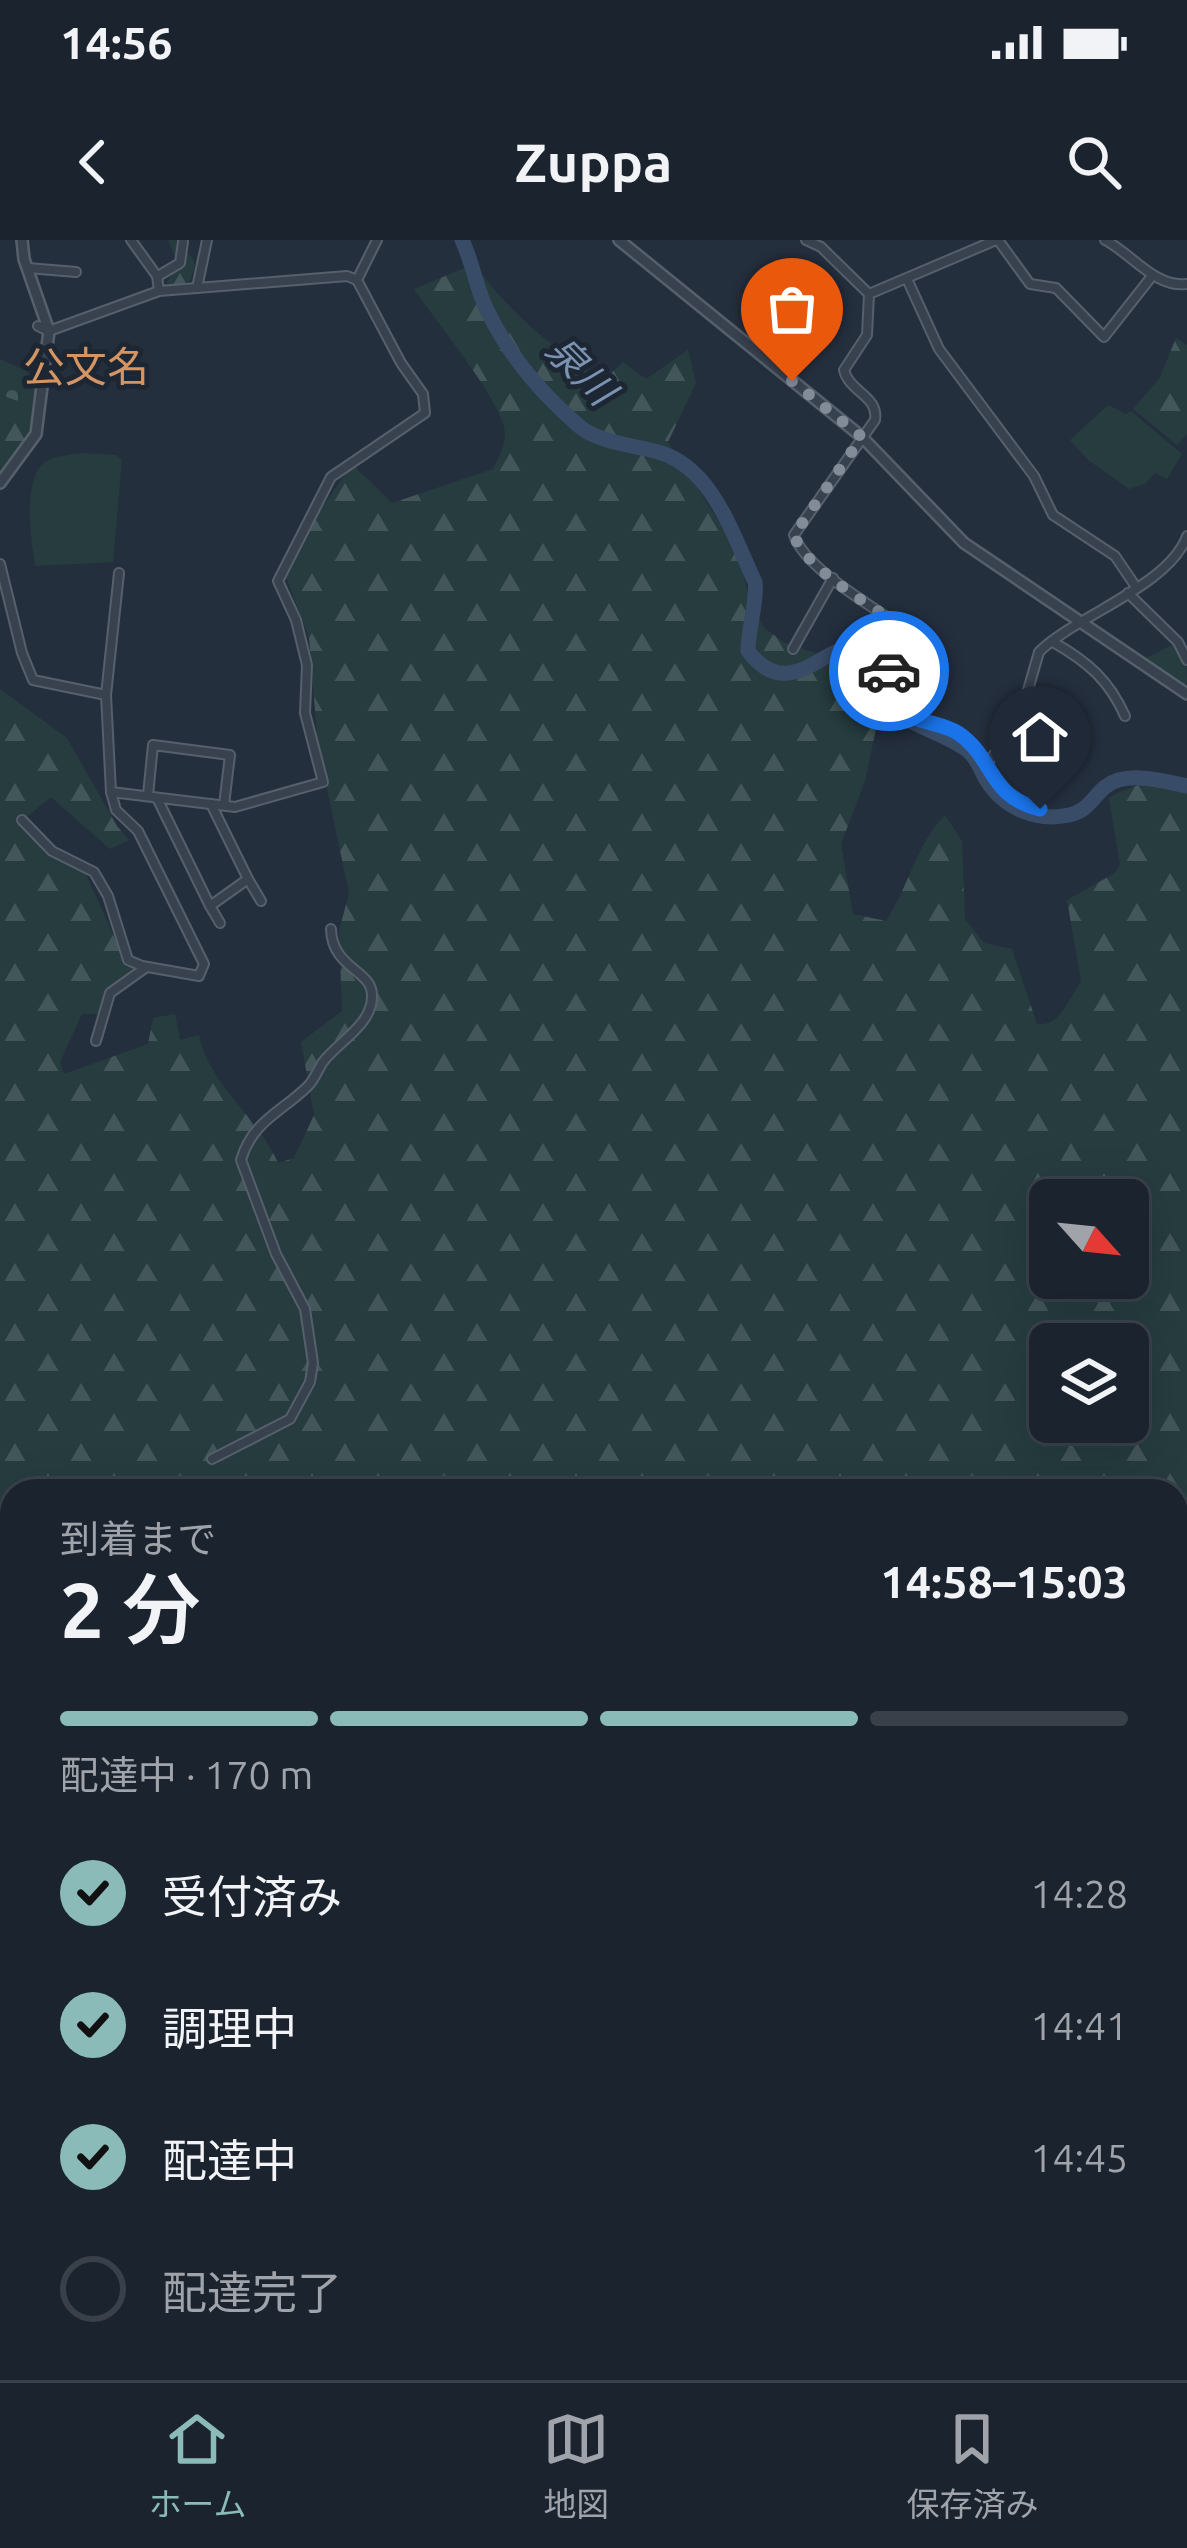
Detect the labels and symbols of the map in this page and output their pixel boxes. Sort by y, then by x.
pin [741,258,843,381]
water label: 泉川 [539,327,627,415]
district label: 公文名 [23,343,149,390]
courier [829,611,949,731]
pin [989,686,1091,809]
north arrow [1029,1179,1149,1299]

